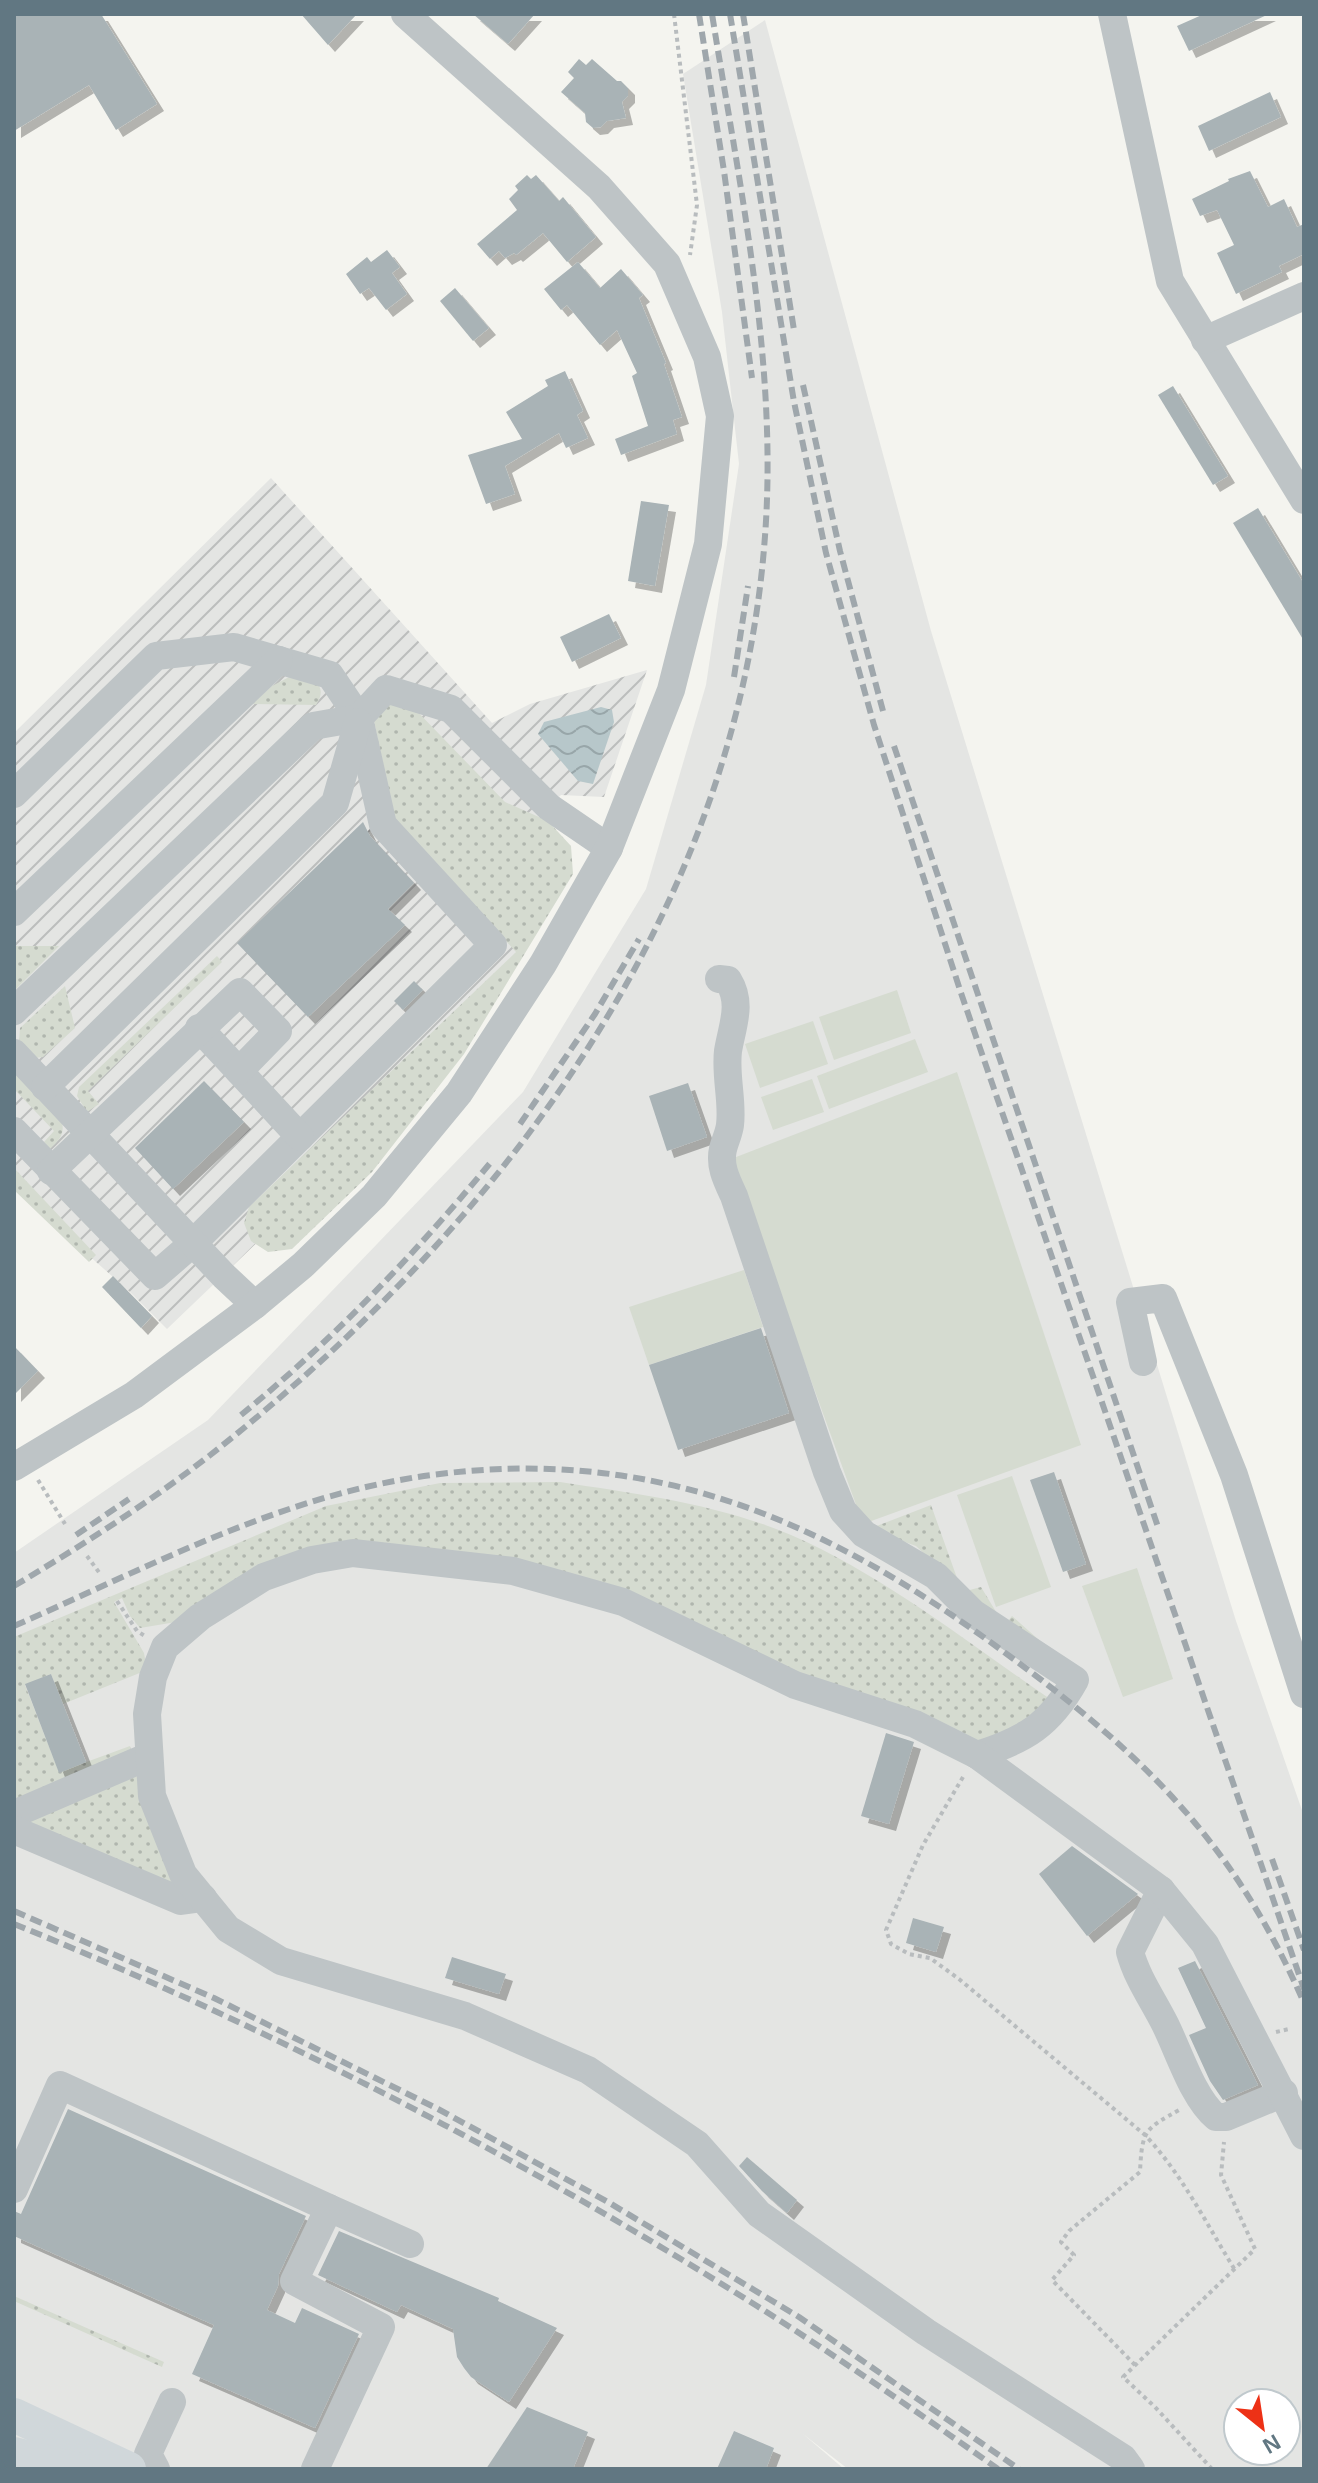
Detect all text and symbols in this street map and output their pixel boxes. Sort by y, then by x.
north arrow [1222,2387,1302,2467]
text: N [1259,2429,1285,2459]

